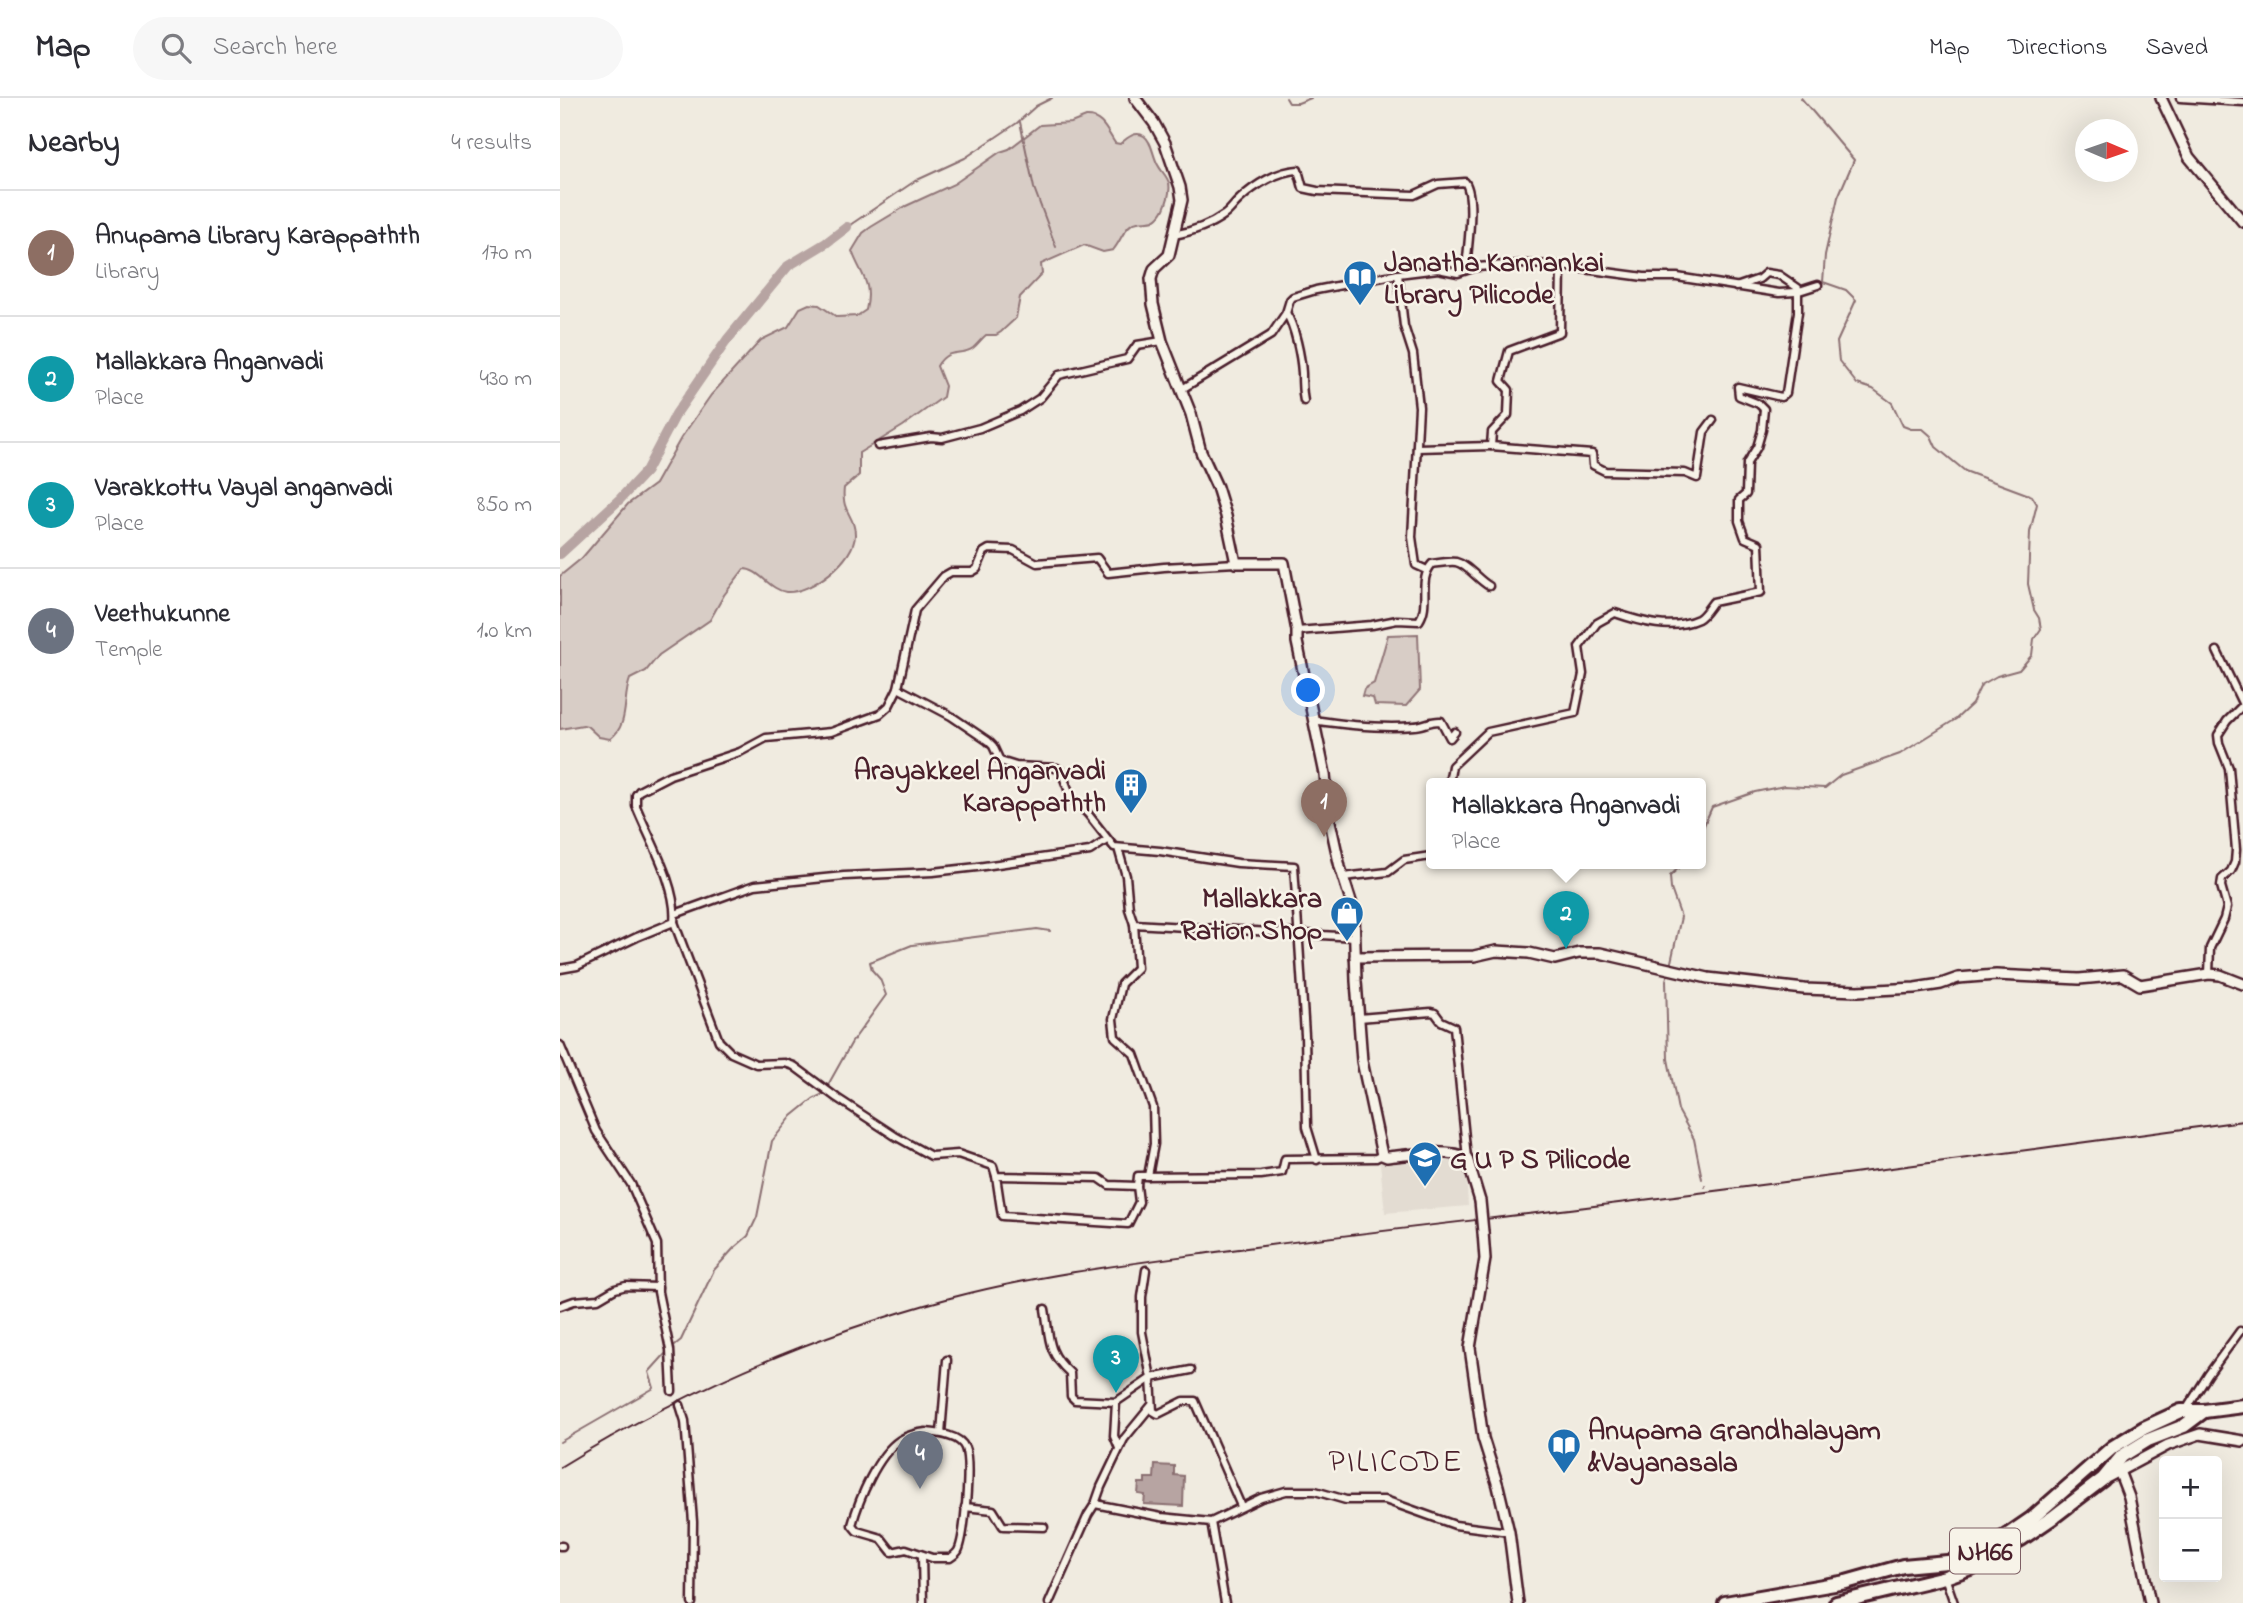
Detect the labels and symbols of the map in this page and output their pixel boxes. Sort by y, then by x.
north arrow [2075,119,2138,182]
place label: Janatha Kannankai Library Pilicode [1384,244,1604,317]
library icon: Janatha Kannankai Library Pilicode [1341,258,1379,307]
your location [1291,673,1325,707]
place label: Arayakkeel Anganvadi Karappathth [854,752,1106,825]
building icon: Arayakkeel Anganvadi Karappathth [1112,766,1150,815]
pin: 1 [1301,779,1347,837]
place label: Mallakkara Ration Shop [1181,880,1322,953]
pin: 2 [1543,891,1589,949]
shop icon: Mallakkara Ration Shop [1328,894,1366,943]
school or university icon: G U P S Pilicode [1406,1139,1444,1188]
place label: G U P S Pilicode [1450,1141,1632,1182]
pin: 3 [1093,1335,1139,1393]
place label: Anupama Grandhalayam &Vayanasala [1587,1412,1881,1485]
library icon: Anupama Grandhalayam &Vayanasala [1545,1426,1583,1475]
pin: 4 [897,1431,943,1489]
district label: PILICODE [1328,1440,1464,1487]
road number: NH66 [1950,1528,2020,1574]

